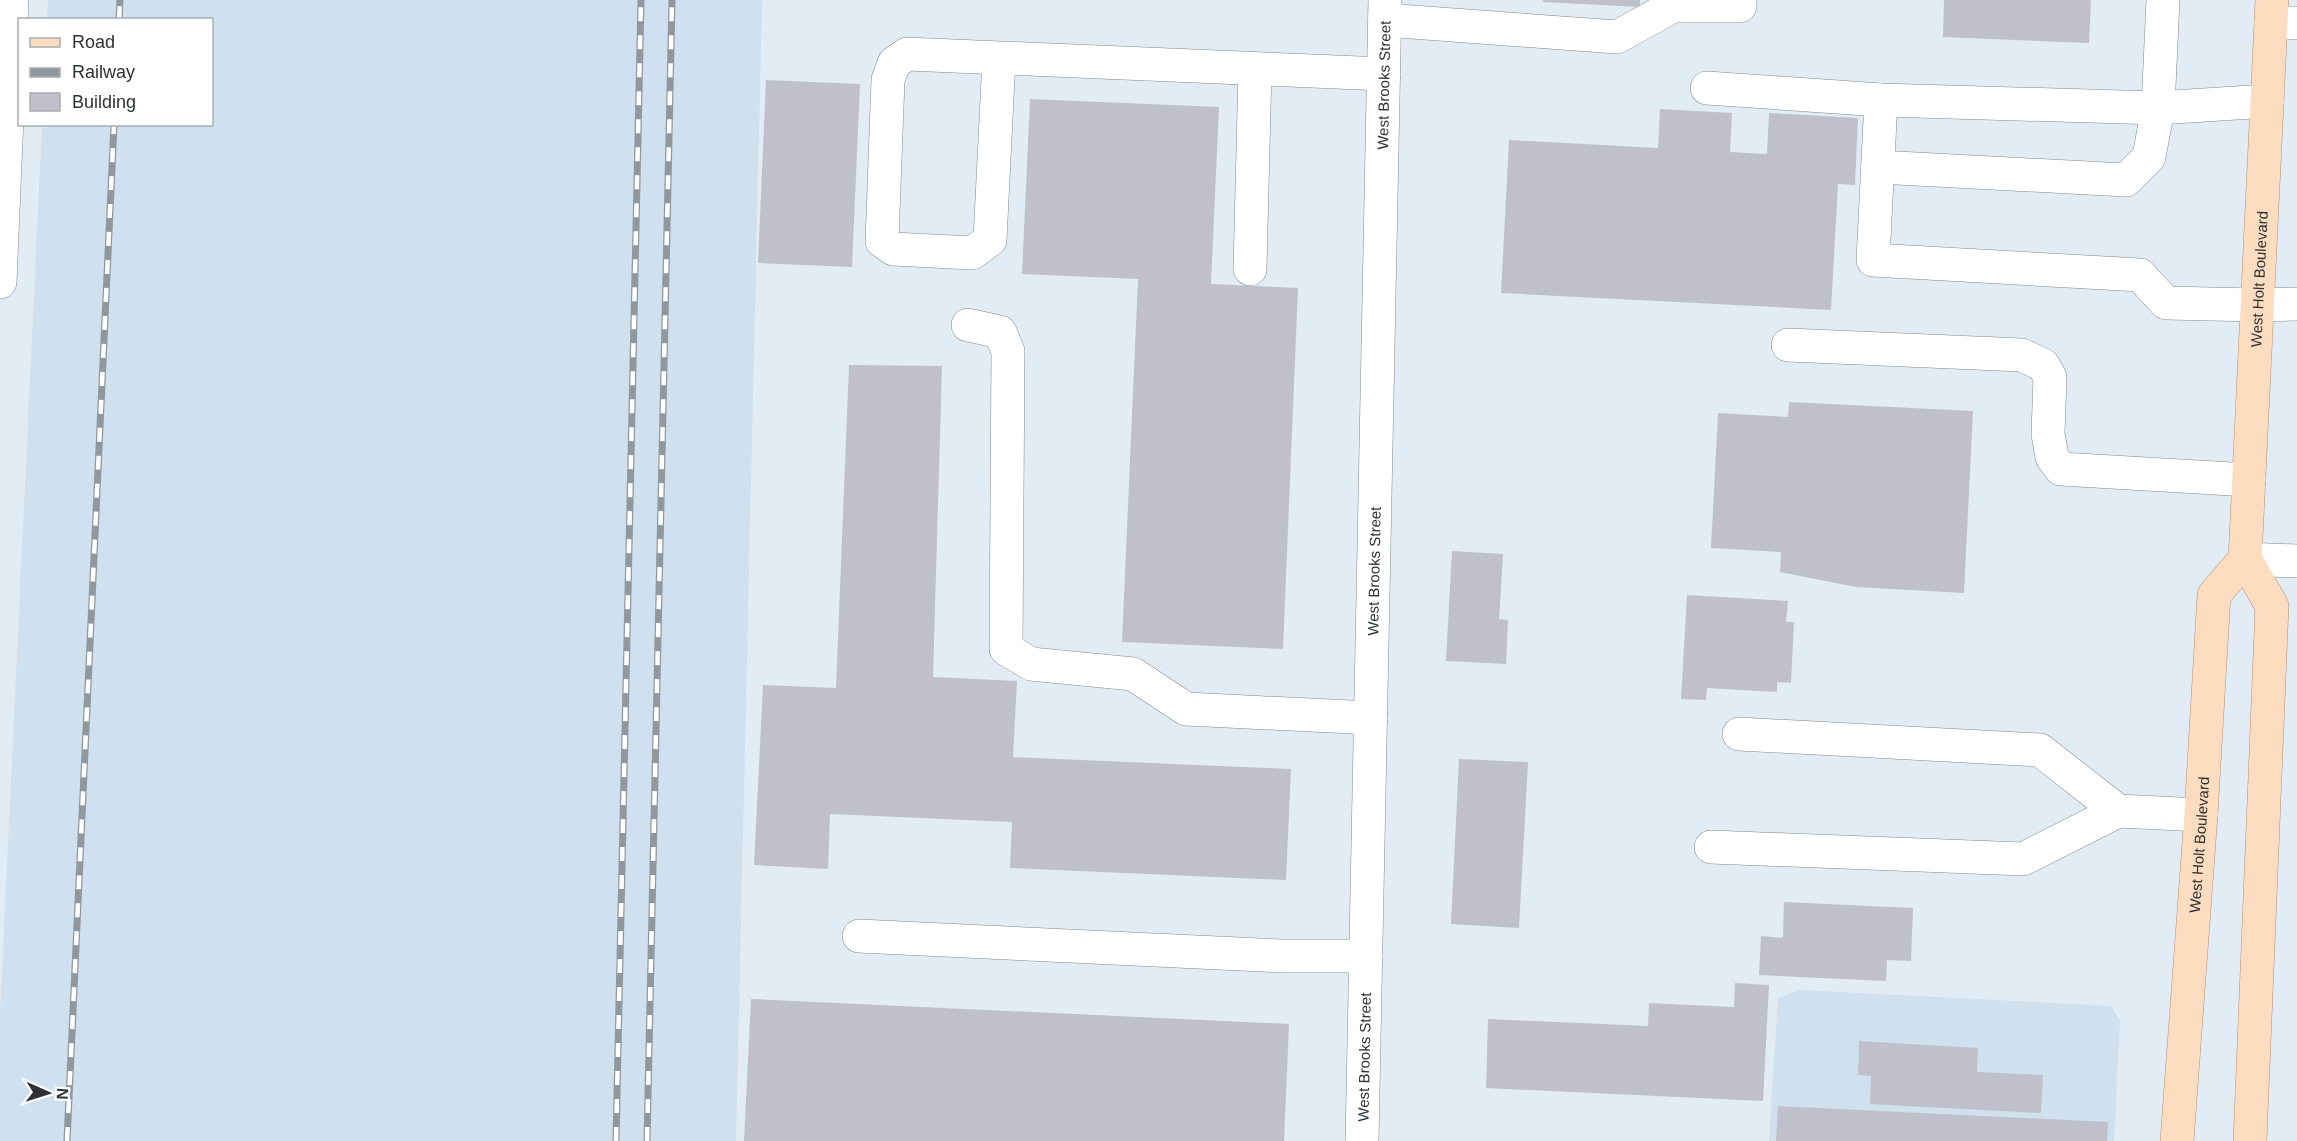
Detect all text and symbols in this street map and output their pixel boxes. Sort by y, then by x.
legend [18,18,213,126]
street label: West Brooks Street [1373,20,1393,150]
text: Road [72,32,115,52]
text: Railway [72,62,135,82]
text: Building [72,92,136,112]
street label: West Holt Boulevard [2247,210,2270,348]
street label: West Brooks Street [1364,506,1383,636]
street label: West Holt Boulevard [2185,776,2212,914]
street label: West Brooks Street [1354,992,1374,1122]
north arrow [18,1063,78,1123]
text: N [54,1088,71,1100]

